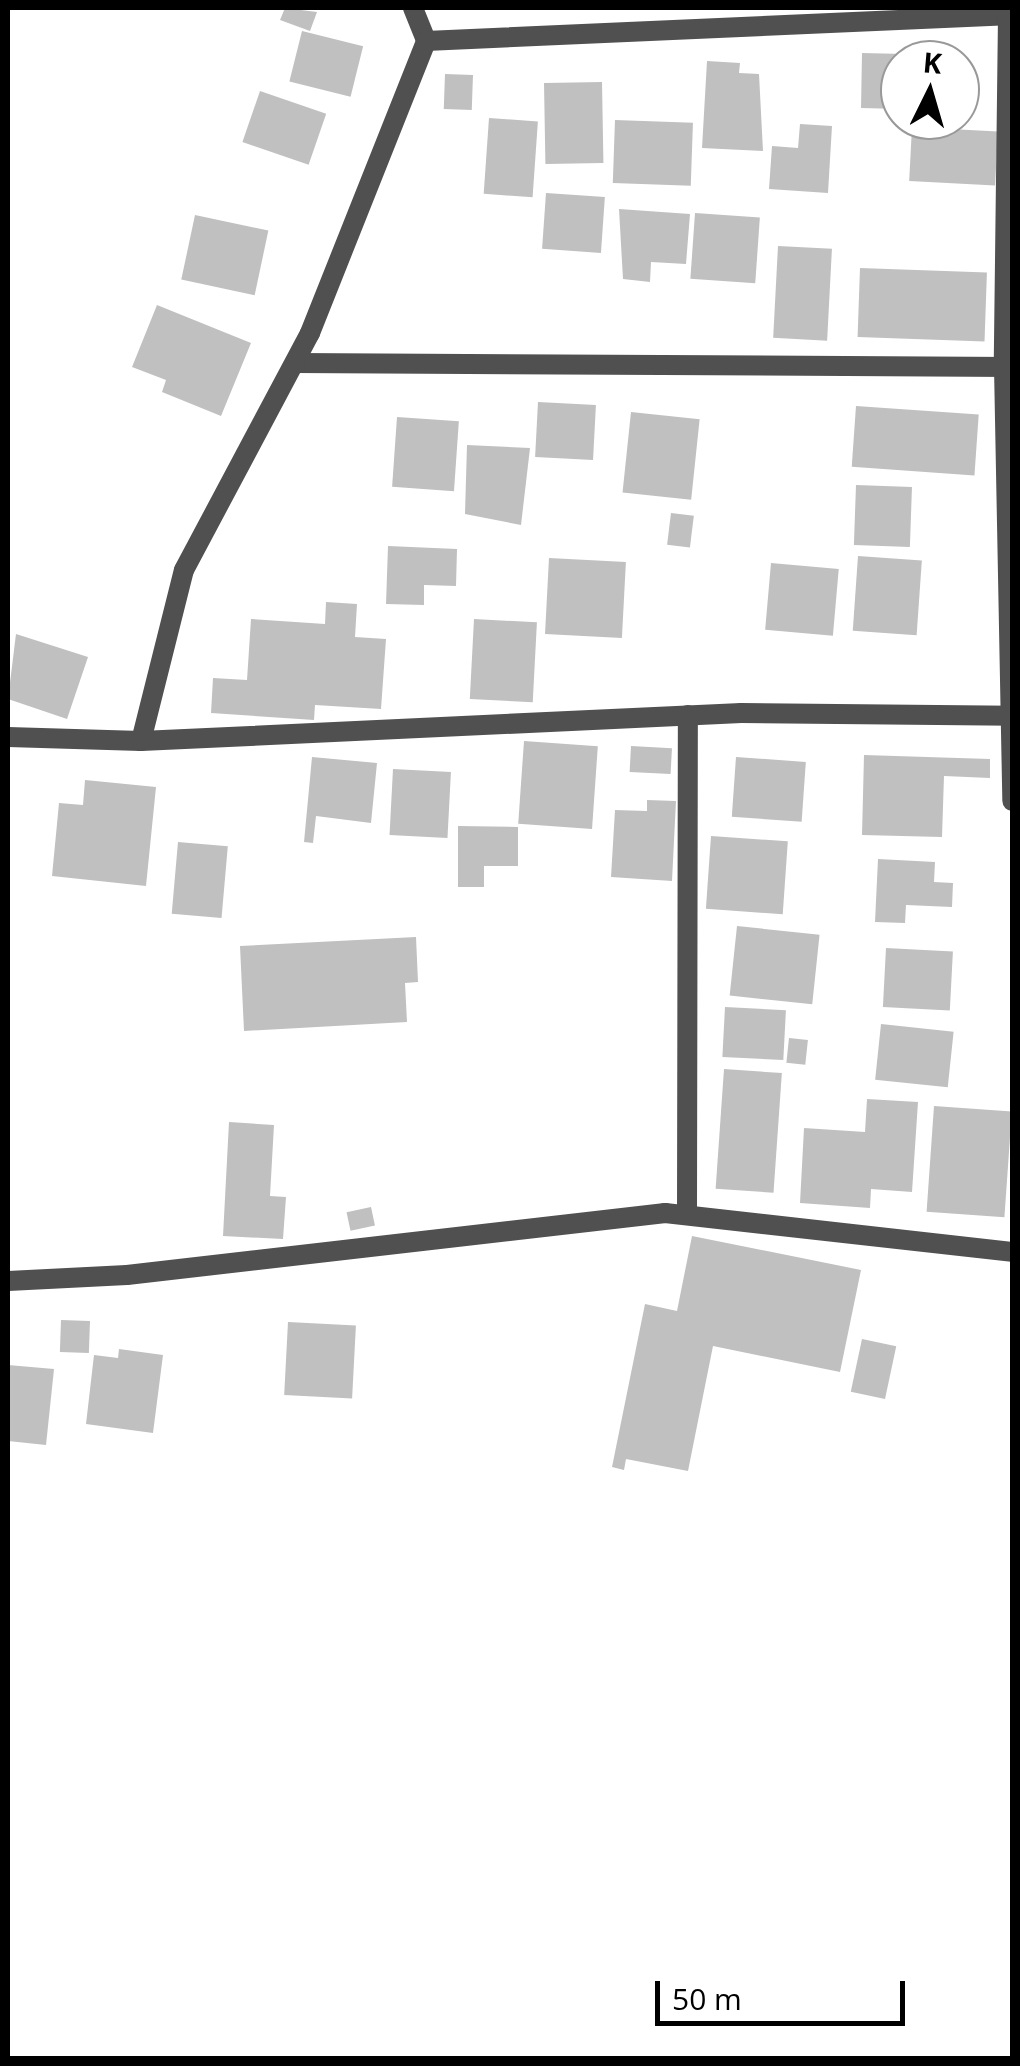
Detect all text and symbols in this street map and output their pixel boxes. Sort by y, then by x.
north arrow [880,40,980,140]
text: K [922,42,943,82]
scale bar [660,1961,910,2023]
text: 50 m [672,1978,742,2019]

